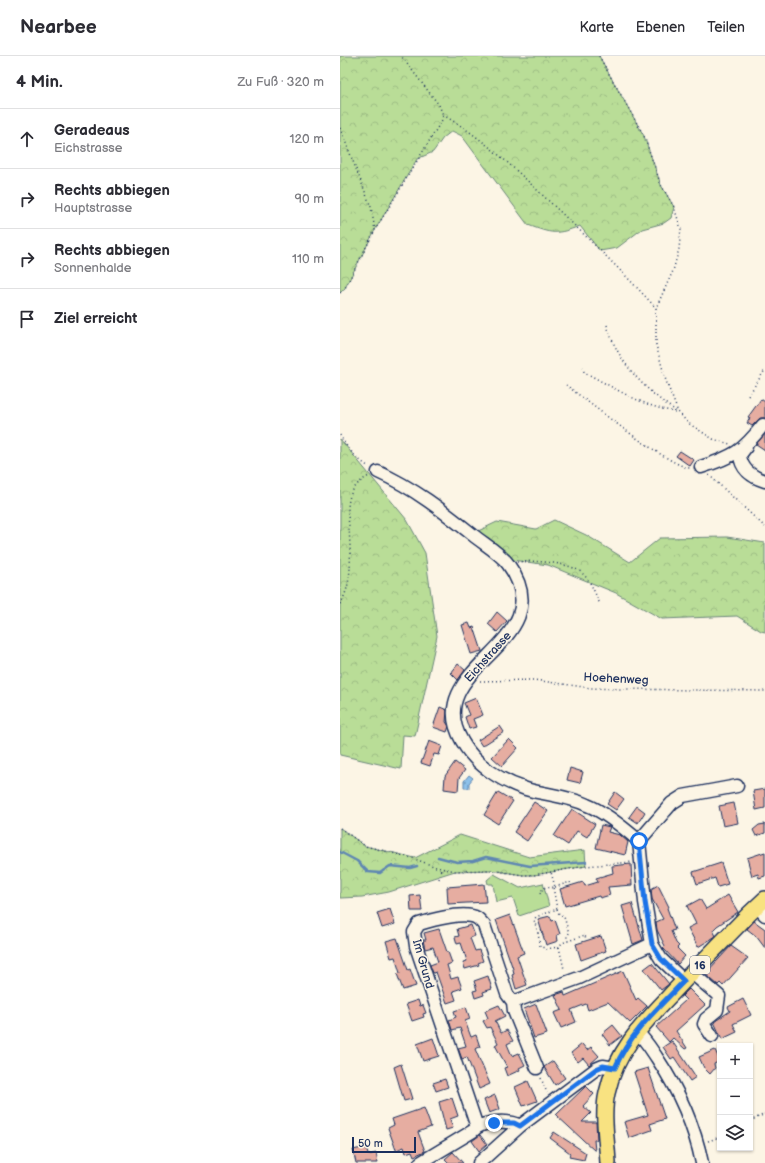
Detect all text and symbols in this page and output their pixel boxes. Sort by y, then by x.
text: Nearbee [20,16,97,39]
text: Karte [580,19,614,36]
text: Ebenen [636,19,685,36]
text: Teilen [707,19,745,36]
text: 4 Min. [16,72,63,92]
text: Zu Fuß · 320 m [237,74,324,90]
text: Geradeaus [54,121,130,140]
icon: ahead [16,128,38,150]
text: 120 m [289,131,324,147]
text: Eichstrasse [54,140,123,156]
text: Rechts abbiegen [54,181,170,200]
icon: right [16,188,38,210]
text: 90 m [295,191,324,207]
text: Hauptstrasse [54,200,132,216]
text: Rechts abbiegen [54,241,170,260]
icon: right [16,248,38,270]
text: 110 m [292,251,324,267]
text: Sonnenhalde [54,260,131,276]
icon: arrive [16,308,38,330]
text: Ziel erreicht [54,309,137,328]
street label: Eichstrasse [461,628,515,686]
street label: Hoehenweg [583,670,649,688]
route start [630,832,648,850]
street label: Im Grund [409,938,437,990]
road number: 16 [690,956,710,974]
map controls [717,1043,753,1151]
button: + [717,1043,753,1079]
button: − [717,1079,753,1115]
route end [485,1114,503,1132]
button: layers [717,1115,753,1151]
scale bar [352,1135,416,1154]
text: 50 m [358,1137,383,1150]

